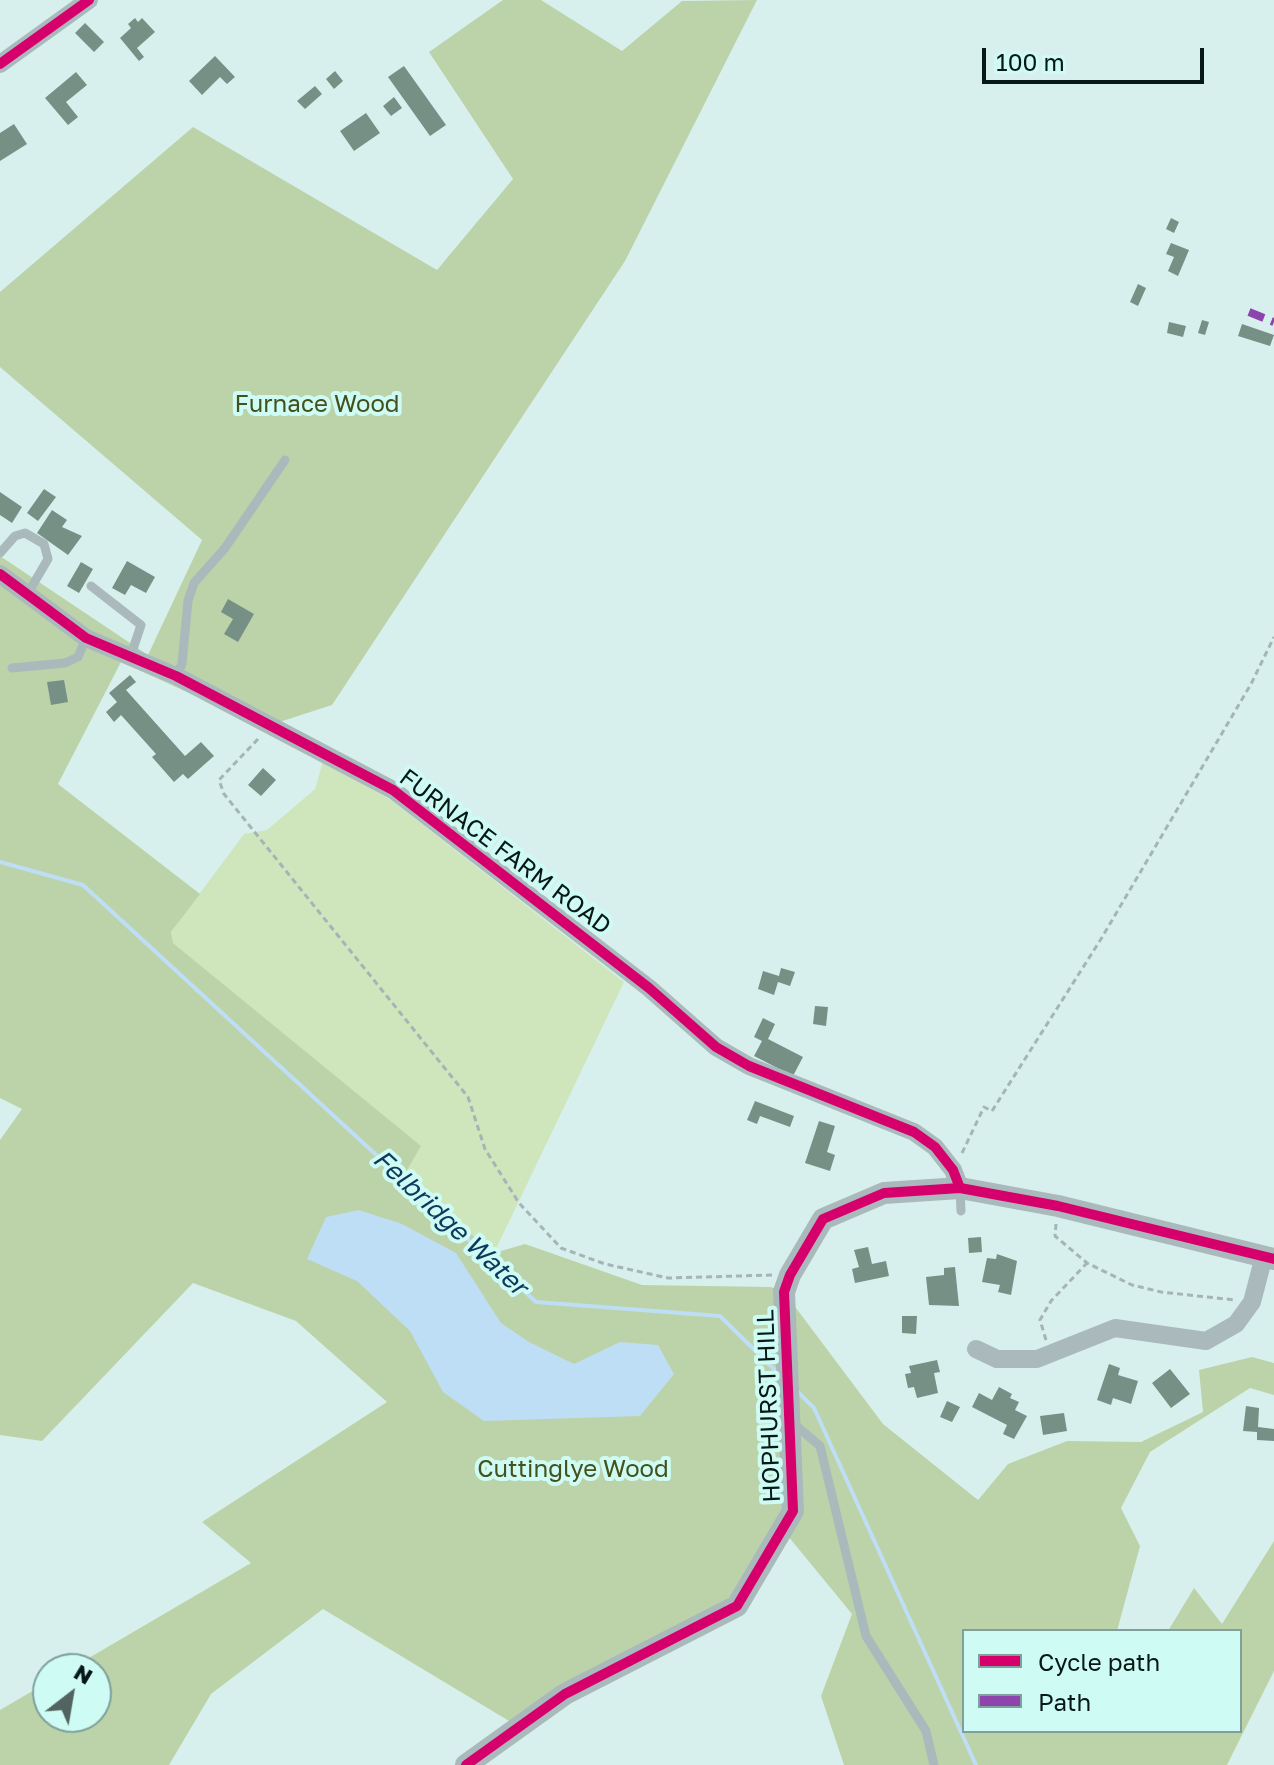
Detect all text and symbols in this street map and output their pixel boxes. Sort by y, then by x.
scale bar [986,32,1208,82]
text: 100 m [996,47,1065,76]
park label: Furnace Wood [234,390,400,418]
street label: FURNACE FARM ROAD [394,763,616,941]
water label: Felbridge Water [367,1144,533,1302]
street label: HOPHURST HILL [751,1309,787,1503]
park label: Cuttinglye Wood [477,1455,669,1483]
legend [962,1629,1242,1733]
text: Cycle path [1038,1647,1160,1676]
north arrow [32,1653,112,1733]
text: N [69,1658,98,1690]
text: Path [1038,1687,1091,1716]

